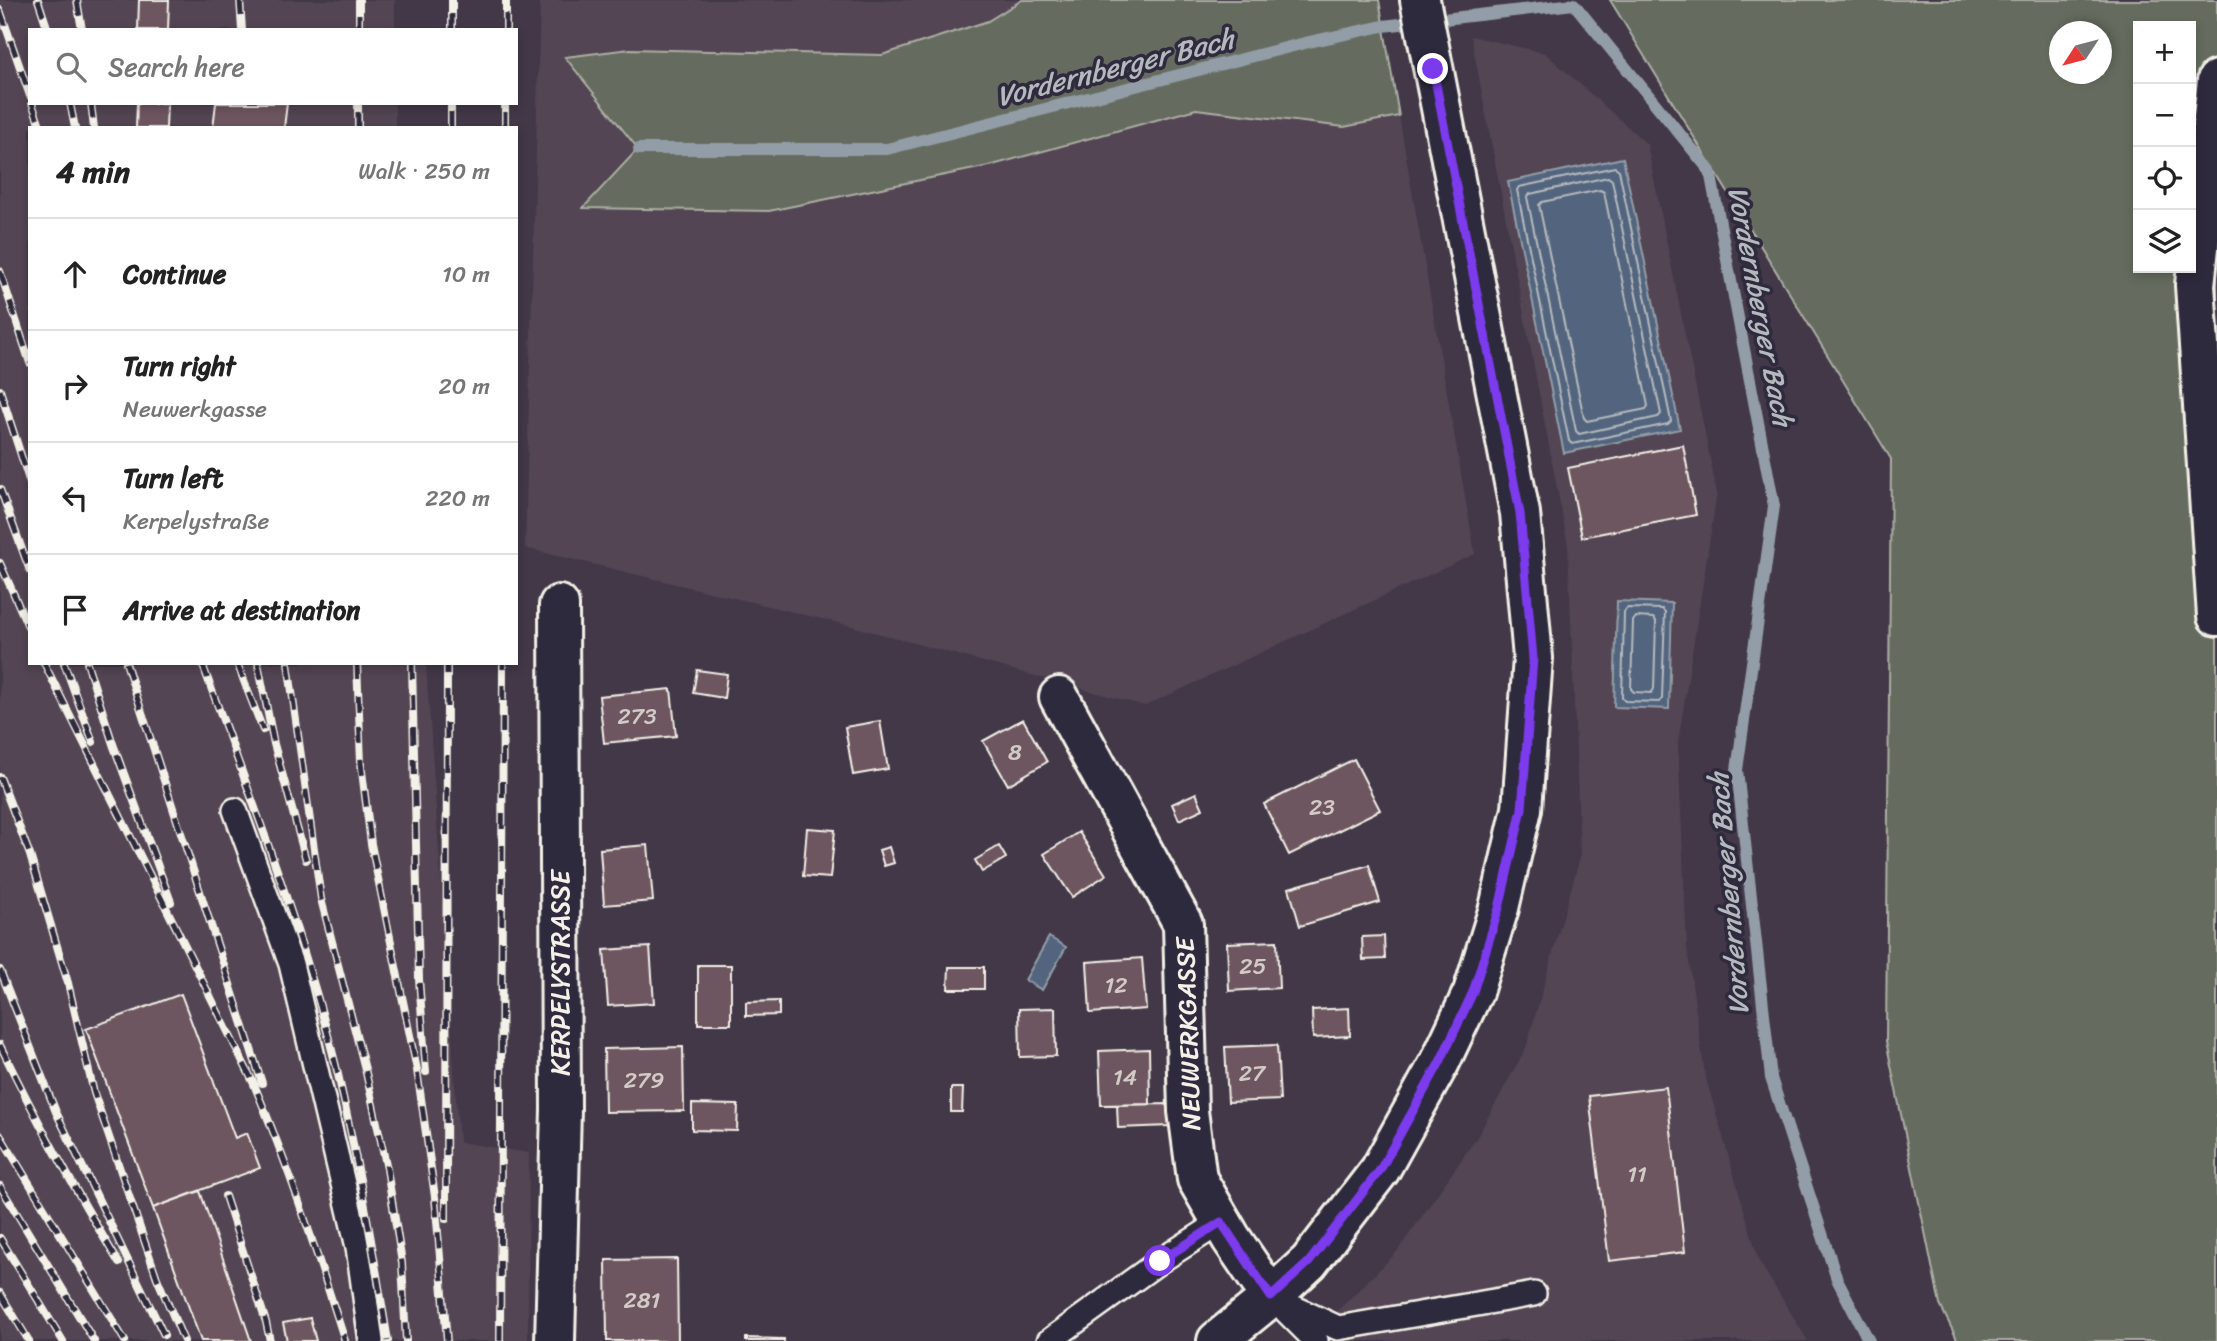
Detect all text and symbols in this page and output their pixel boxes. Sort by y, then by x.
water label: Vordernberger Bach [991,14,1241,121]
north arrow [2049,21,2112,84]
map controls [2133,21,2196,273]
button: + [2133,21,2196,84]
search box [28,28,518,105]
text: Search here [108,44,245,90]
icon: search [52,48,90,86]
route end [1417,53,1448,84]
button: − [2133,84,2196,147]
text: 4 min [56,145,130,199]
button: locate [2133,147,2196,210]
text: Walk · 250 m [358,151,490,192]
water label: Vordernberger Bach [1713,182,1808,432]
button: layers [2133,210,2196,273]
text: Continue [123,251,226,297]
text: 10 m [442,254,490,295]
icon: ahead [56,255,94,293]
text: Turn right [123,343,236,389]
text: 20 m [439,366,490,407]
icon: right [56,367,94,405]
text: Neuwerkgasse [123,389,267,430]
text: Turn left [123,455,223,501]
text: 220 m [425,478,490,519]
icon: left [56,479,94,517]
text: Kerpelystraße [123,501,269,542]
text: Arrive at destination [123,587,360,633]
icon: arrive [56,591,94,629]
house number: 273 [617,696,657,737]
house number: 8 [1008,732,1022,773]
water label: Vordernberger Bach [1693,768,1764,1017]
house number: 23 [1309,787,1335,828]
street label: KERPELYSTRASSE [537,869,583,1076]
street label: NEUWERKGASSE [1162,935,1214,1131]
house number: 25 [1239,946,1267,987]
house number: 12 [1104,965,1128,1006]
house number: 27 [1239,1053,1267,1094]
house number: 14 [1113,1057,1137,1098]
house number: 279 [624,1060,664,1101]
house number: 11 [1627,1154,1647,1195]
route start [1144,1245,1175,1276]
house number: 281 [623,1280,661,1321]

